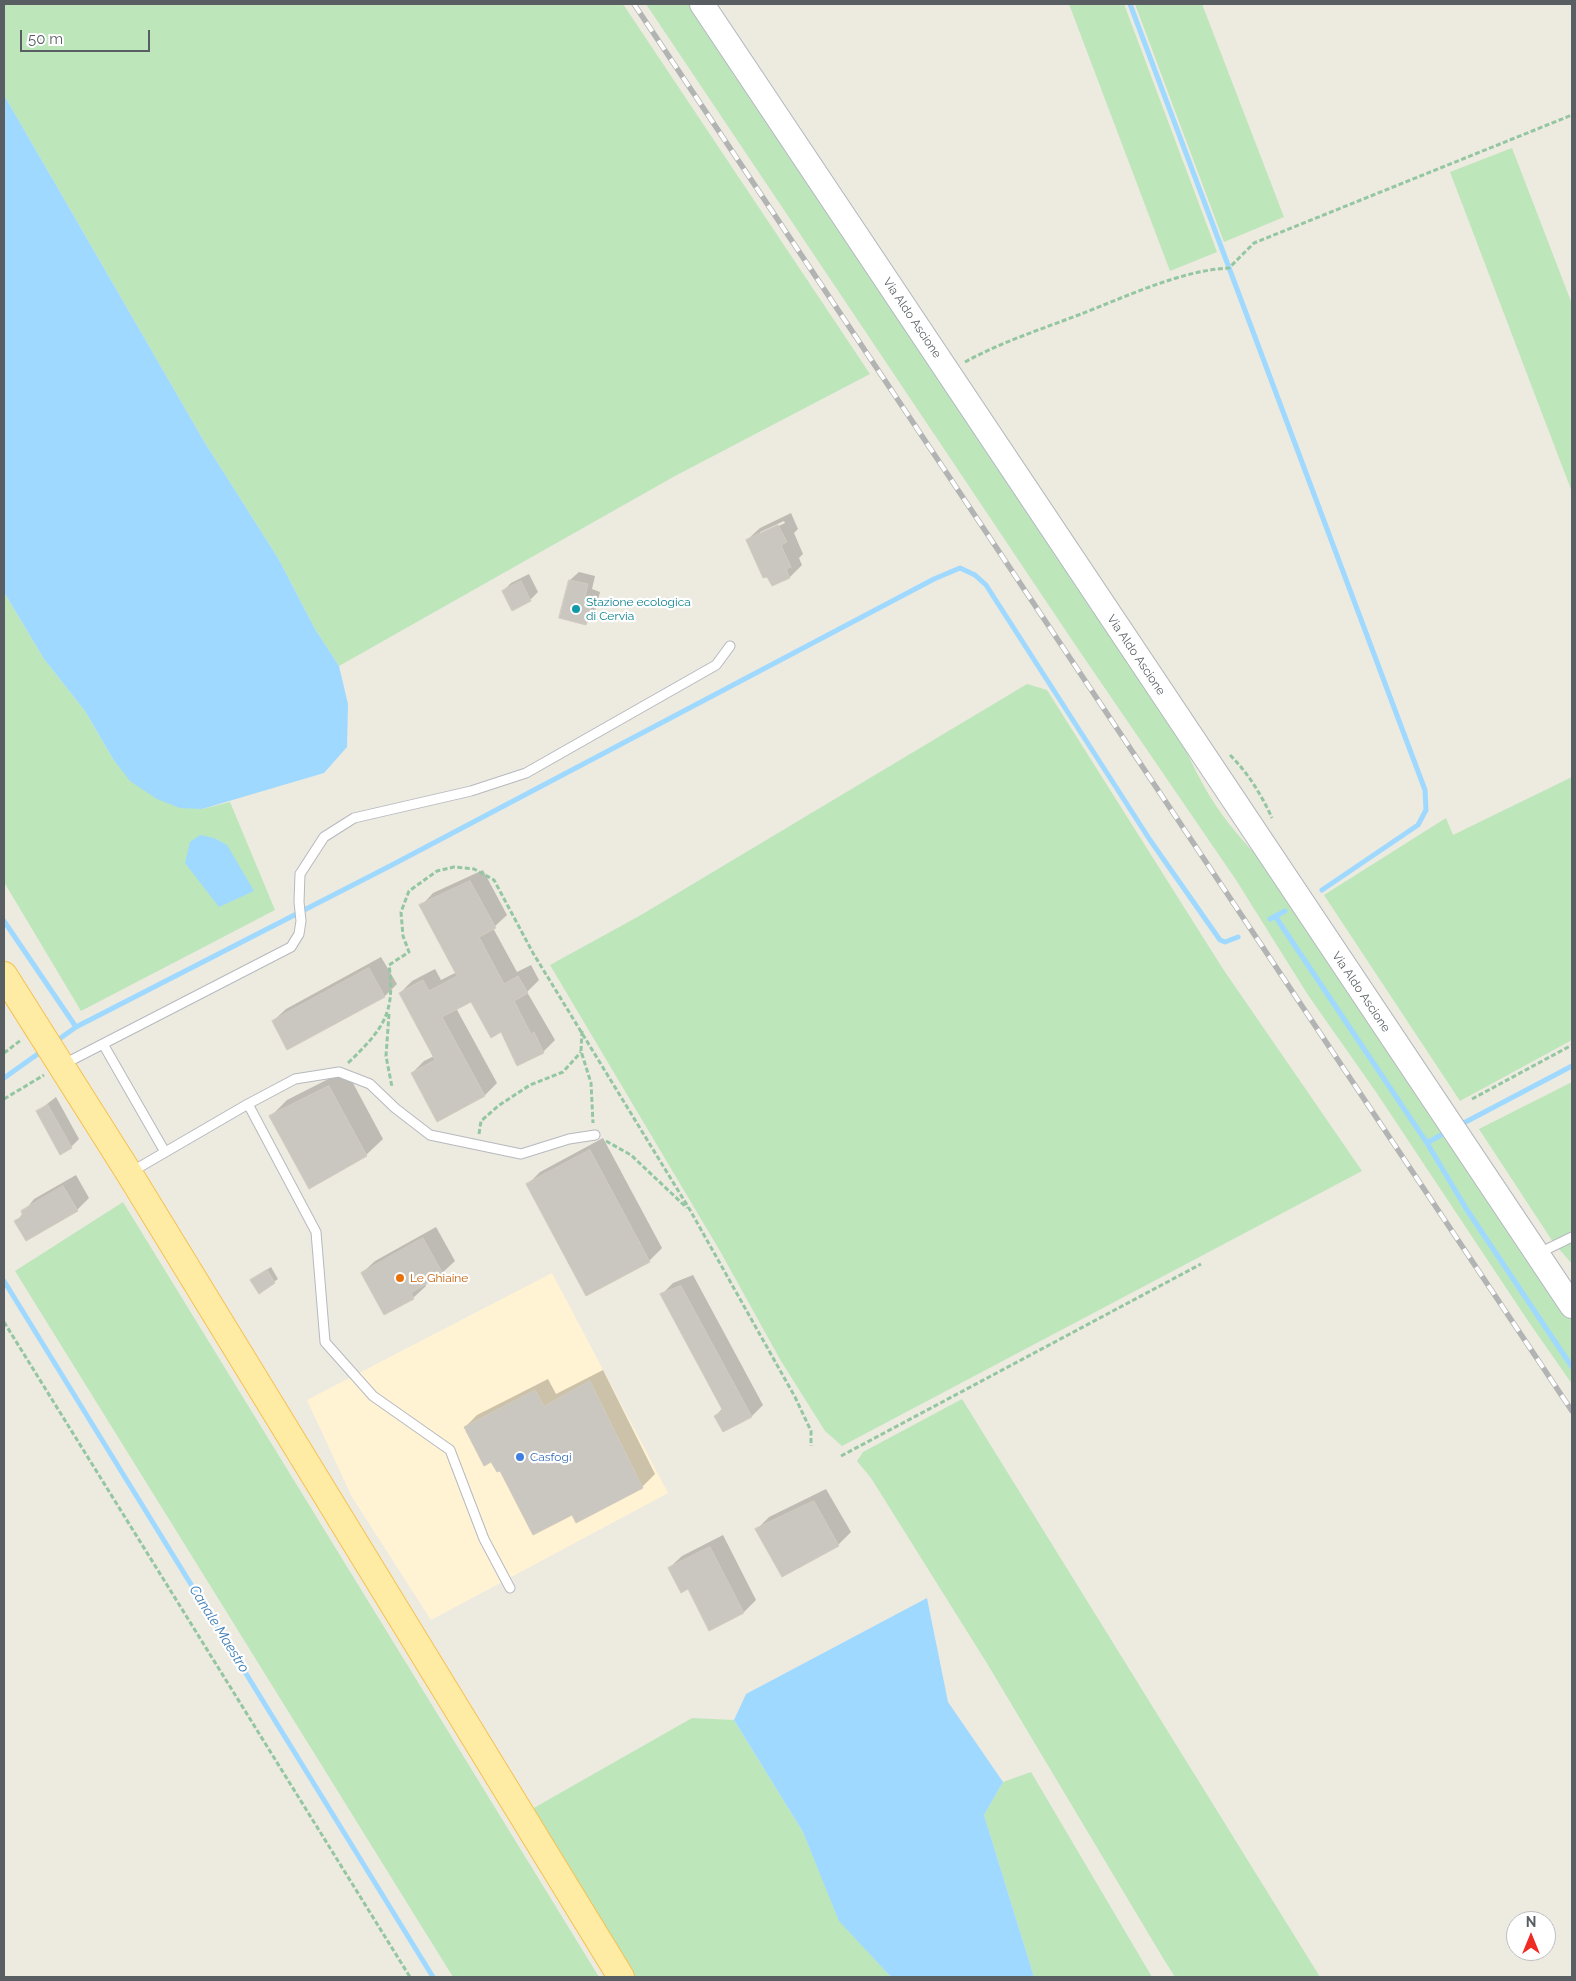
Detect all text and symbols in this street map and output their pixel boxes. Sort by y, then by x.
scale bar [22,20,152,52]
text: 50 m [28,30,63,48]
street label: Via Aldo Ascione [880,275,944,361]
place label: Stazione ecologica di Cervia [586,595,691,623]
marker: Stazione ecologica di Cervia [570,603,582,615]
street label: Via Aldo Ascione [1104,612,1168,698]
street label: Via Aldo Ascione [1329,949,1393,1035]
place label: Le Ghiaine [410,1271,468,1285]
marker: Le Ghiaine [394,1272,406,1284]
place label: Casfogi [530,1450,572,1464]
marker: Casfogi [514,1451,526,1463]
water label: Canale Maestro [186,1582,252,1676]
north arrow [1506,1911,1556,1961]
text: N [1526,1914,1536,1930]

